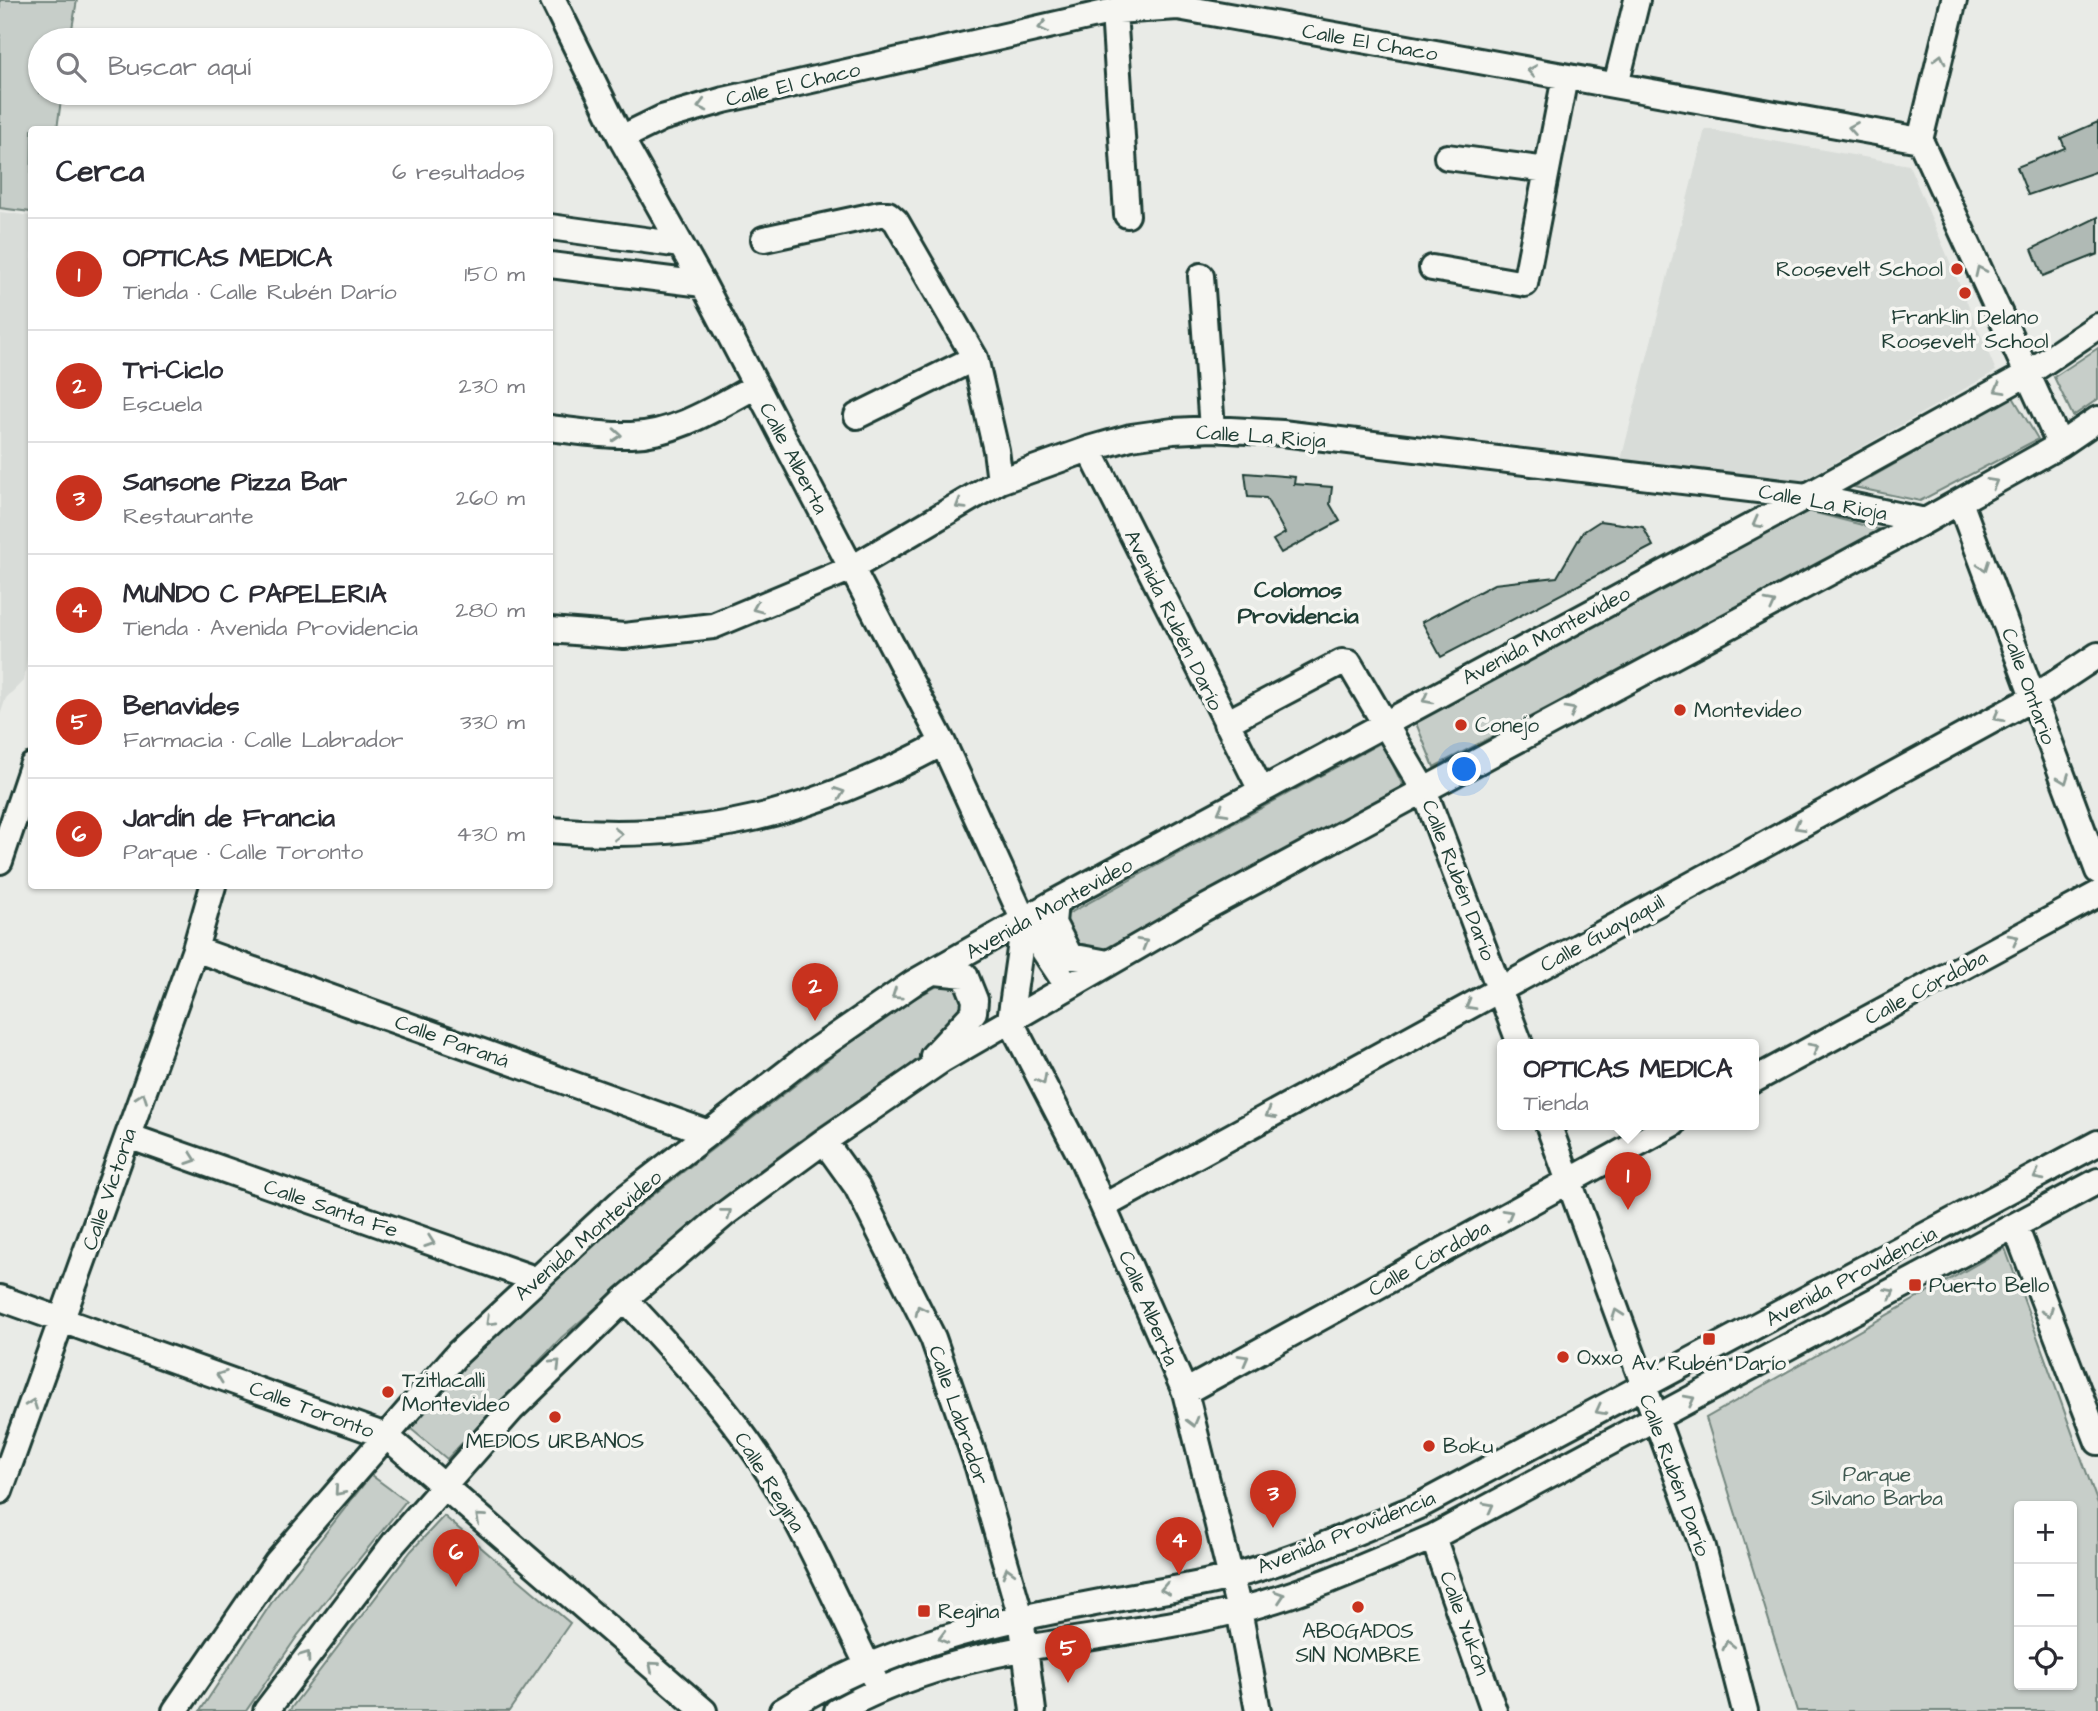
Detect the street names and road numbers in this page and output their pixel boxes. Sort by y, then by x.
street label: Calle El Chaco [1300,16,1440,69]
street label: Calle El Chaco [723,55,863,114]
street label: Calle Alberta [752,397,835,519]
street label: Calle La Rioja [1195,418,1327,456]
street label: Calle La Rioja [1756,477,1890,528]
street label: Avenida Rubén Darío [1117,525,1230,716]
street label: Avenida Montevideo [1457,579,1636,692]
street label: Calle Ontario [1994,624,2063,749]
street label: Calle Rubén Darío [1414,795,1503,965]
street label: Avenida Montevideo [961,850,1138,966]
street label: Calle Guayaquil [1535,887,1671,981]
street label: Calle Córdoba [1860,943,1993,1032]
street label: Calle Paraná [391,1007,513,1076]
street label: Calle Victoria [75,1124,144,1254]
street label: Avenida Montevideo [508,1163,668,1308]
street label: Calle Santa Fe [260,1172,402,1245]
street label: Calle Córdoba [1363,1213,1496,1304]
street label: Avenida Providencia [1761,1219,1942,1334]
street label: Calle Alberta [1111,1246,1186,1371]
street label: Calle Labrador [921,1342,996,1489]
street label: Calle Toronto [245,1373,379,1446]
street label: Calle Rubén Darío [1632,1390,1717,1560]
street label: Calle Regina [726,1426,812,1539]
street label: Avenida Providencia [1253,1483,1440,1581]
street label: Calle Yukón [1432,1567,1497,1679]

